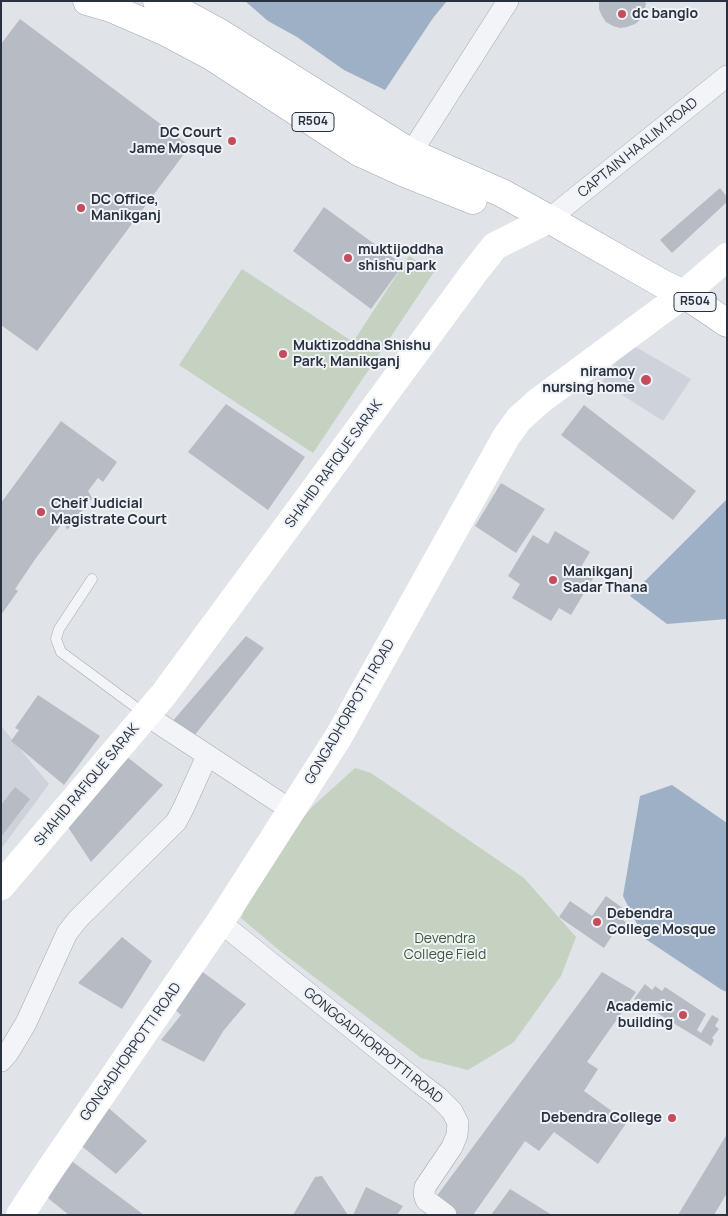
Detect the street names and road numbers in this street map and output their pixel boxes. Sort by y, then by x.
street label: CAPTAIN HAALIM ROAD [575,94,701,202]
road number: R504 [292,112,334,132]
road number: R504 [674,292,716,312]
street label: SHAHID RAFIQUE SARAK [282,397,386,531]
street label: GONGADHORPOTTI ROAD [302,636,398,788]
street label: SHAHID RAFIQUE SARAK [31,720,143,850]
street label: GONGADHORPOTTI ROAD [77,980,185,1124]
street label: GONGGADHORPOTTI ROAD [300,984,446,1108]

